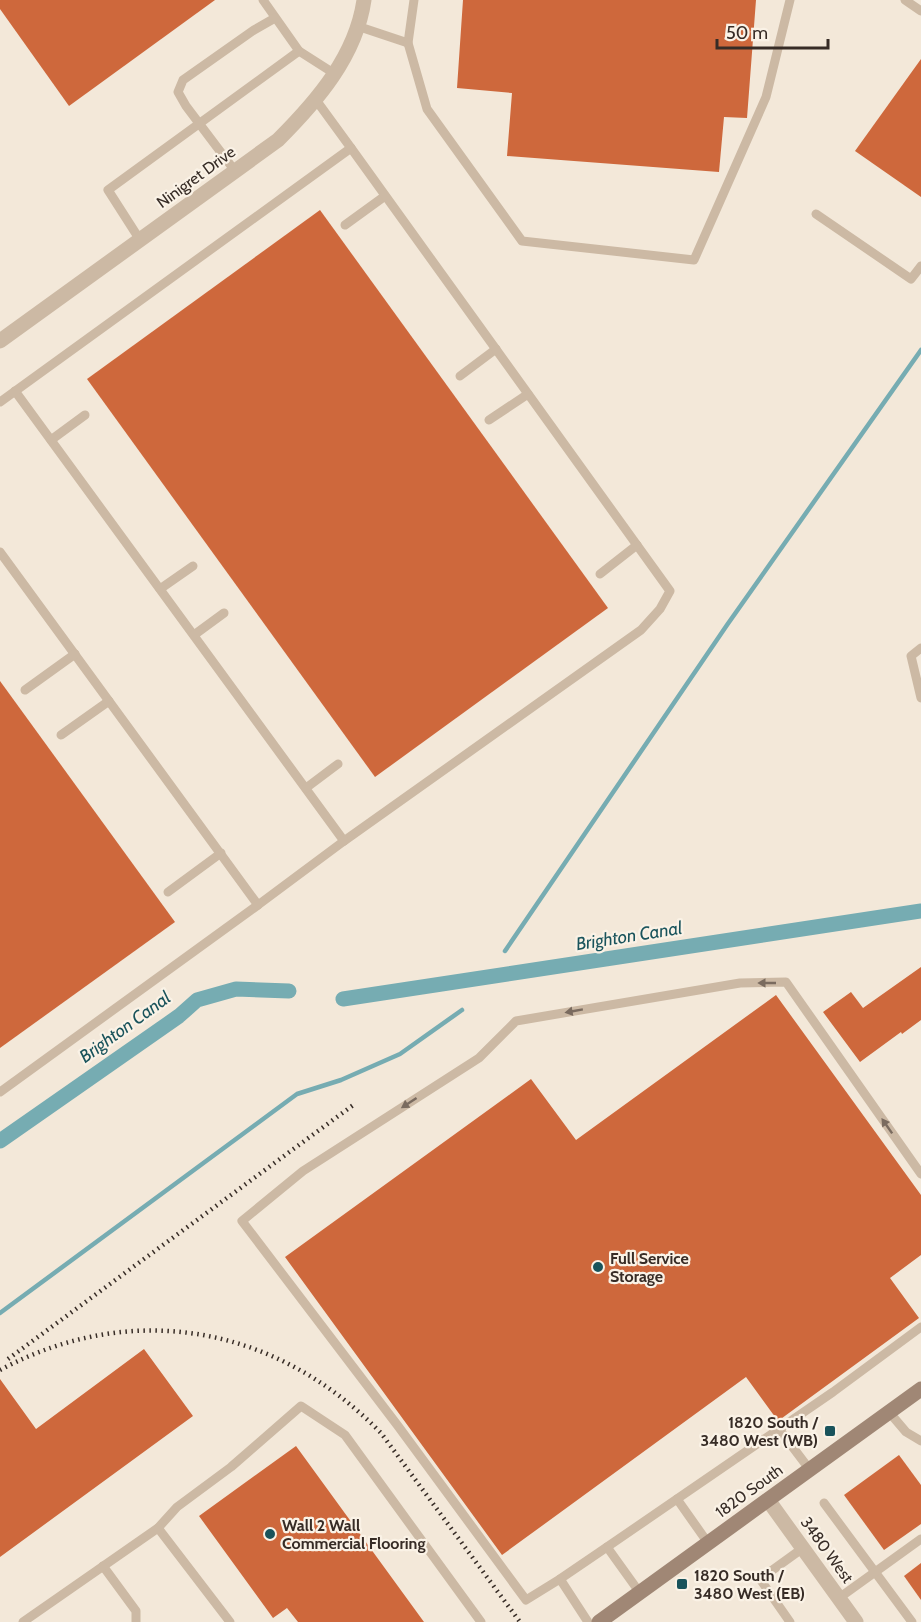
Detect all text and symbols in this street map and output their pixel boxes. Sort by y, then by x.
scale bar [717,12,828,50]
text: 50 m [726,22,768,44]
street label: Ninigret Drive [153,142,239,212]
water label: Brighton Canal [574,917,685,955]
one-way arrow [757,978,776,987]
water label: Brighton Canal [75,986,176,1067]
one-way arrow [565,1007,584,1016]
one-way arrow [400,1098,417,1109]
one-way arrow [882,1118,893,1134]
place label: Full Service Storage [610,1249,689,1286]
marker: Full Service Storage [591,1260,605,1274]
place label: 1820 South / 3480 West (WB) [700,1413,819,1450]
marker: 1820 South / 3480 West (WB) [823,1424,837,1438]
street label: 1820 South [712,1460,786,1522]
street label: 3480 West [797,1513,858,1587]
place label: Wall 2 Wall Commercial Flooring [282,1516,425,1553]
marker: Wall 2 Wall Commercial Flooring [263,1527,277,1541]
place label: 1820 South / 3480 West (EB) [694,1566,805,1603]
marker: 1820 South / 3480 West (EB) [675,1577,689,1591]

